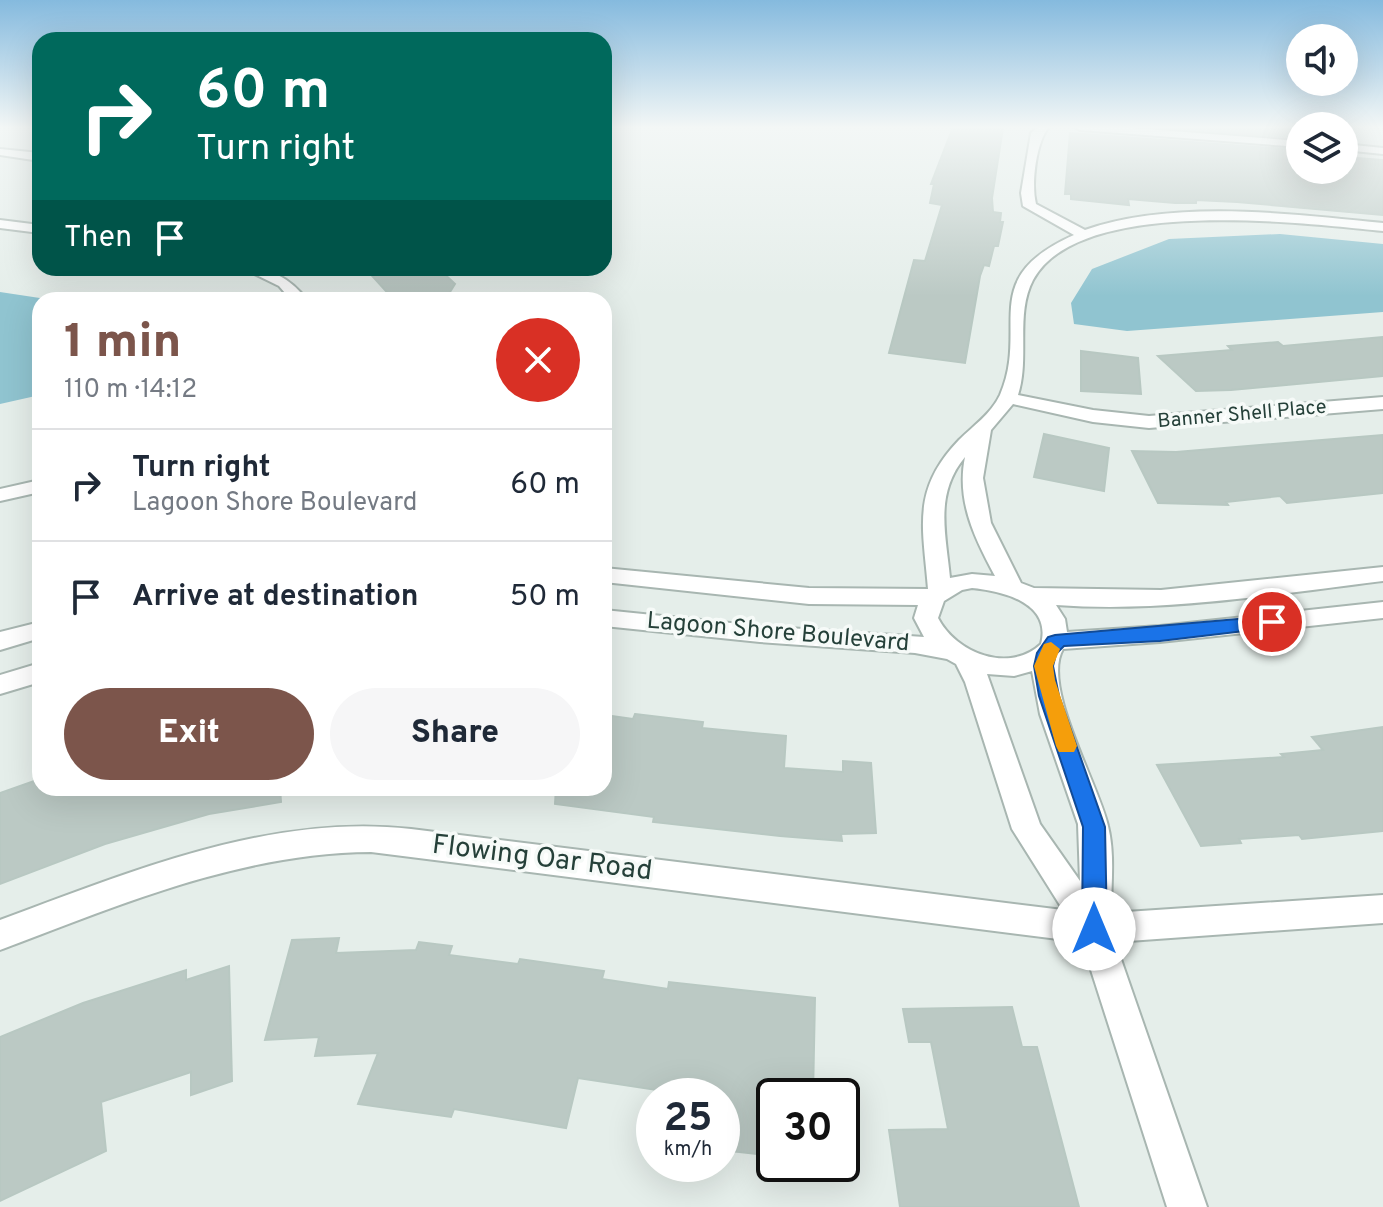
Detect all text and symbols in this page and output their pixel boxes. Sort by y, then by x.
map controls [1286,24,1358,184]
button: sound [1286,24,1358,96]
text: 60 m [196,58,330,128]
icon: right [64,64,168,168]
button: layers [1286,112,1358,184]
text: Turn right [196,127,355,173]
icon: arrive [148,216,192,260]
text: Then [64,220,132,257]
text: 1 min [64,314,181,374]
button: close [496,318,580,402]
text: 110 m · 14:12 [64,374,197,407]
street label: Banner Shell Place [1156,395,1328,435]
text: Turn right [132,450,270,487]
icon: right [64,463,108,507]
text: 60 m [510,467,580,504]
text: Lagoon Shore Boulevard [132,487,417,520]
icon: arrive [64,575,108,619]
text: Arrive at destination [132,579,418,616]
text: 50 m [510,579,580,616]
pin [1238,588,1306,656]
icon: arrive [1250,600,1294,644]
street label: Lagoon Shore Boulevard [646,607,910,659]
button: Exit [64,688,314,780]
button: Share [330,688,580,780]
street label: Flowing Oar Road [430,828,654,890]
position arrow [1052,887,1136,971]
speed limit sign: 30 [756,1078,860,1182]
text: 25 [664,1095,712,1145]
text: km/h [664,1137,712,1163]

